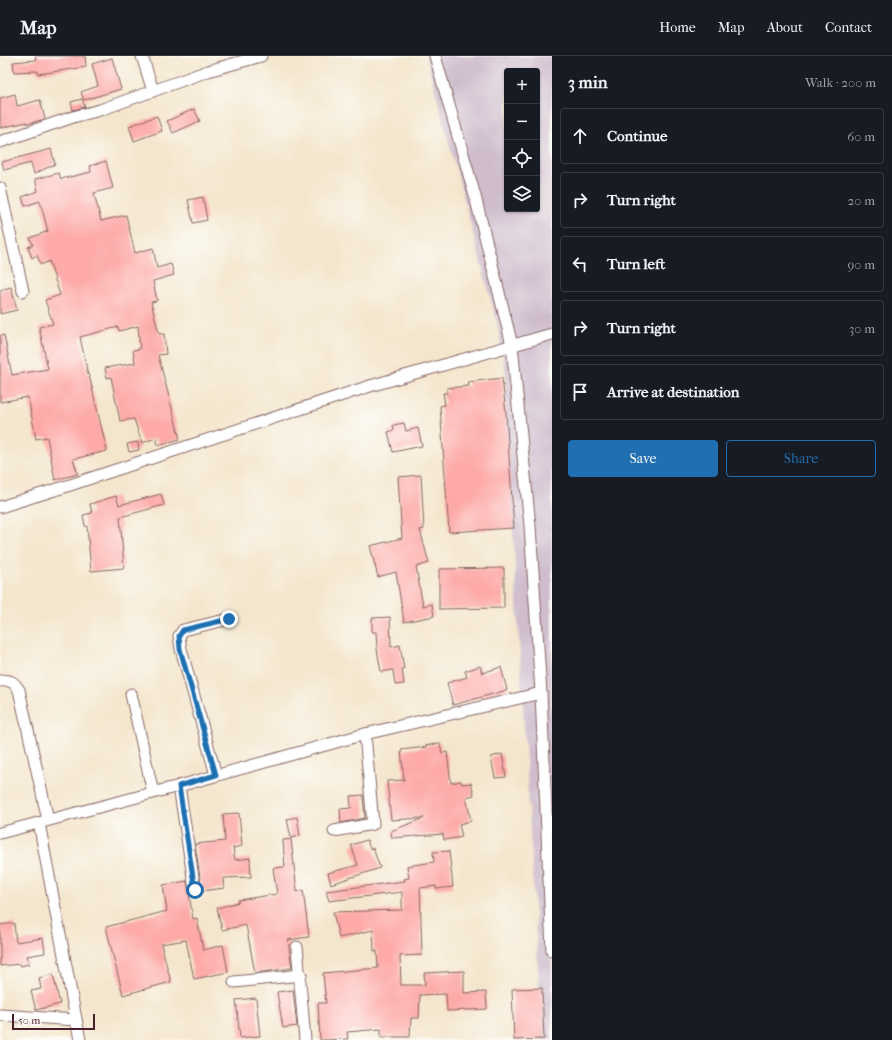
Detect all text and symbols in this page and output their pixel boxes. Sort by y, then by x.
text: Map [20,17,56,39]
text: Home [659,19,696,36]
text: Map [718,19,745,36]
text: About [767,19,803,36]
text: Contact [825,19,872,36]
map controls [504,68,540,212]
button: + [504,68,540,104]
text: 3 min [568,72,608,92]
text: Walk · 200 m [805,75,876,90]
button: − [504,104,540,140]
icon: ahead [569,125,591,147]
text: Continue [607,127,667,145]
text: 60 m [847,129,875,144]
button: locate [504,140,540,176]
button: layers [504,176,540,212]
icon: right [569,189,591,211]
text: Turn right [607,191,676,209]
text: 20 m [848,193,875,208]
icon: left [569,253,591,275]
text: Turn left [607,255,665,273]
text: 90 m [847,257,875,272]
icon: right [569,317,591,339]
text: Turn right [607,319,676,337]
text: 30 m [849,321,875,336]
icon: arrive [569,381,591,403]
text: Arrive at destination [607,383,739,401]
button: Save [568,440,718,477]
button: Share [726,440,876,477]
route end [220,610,238,628]
route start [186,881,204,899]
scale bar [12,1012,95,1031]
text: 50 m [18,1014,40,1027]

